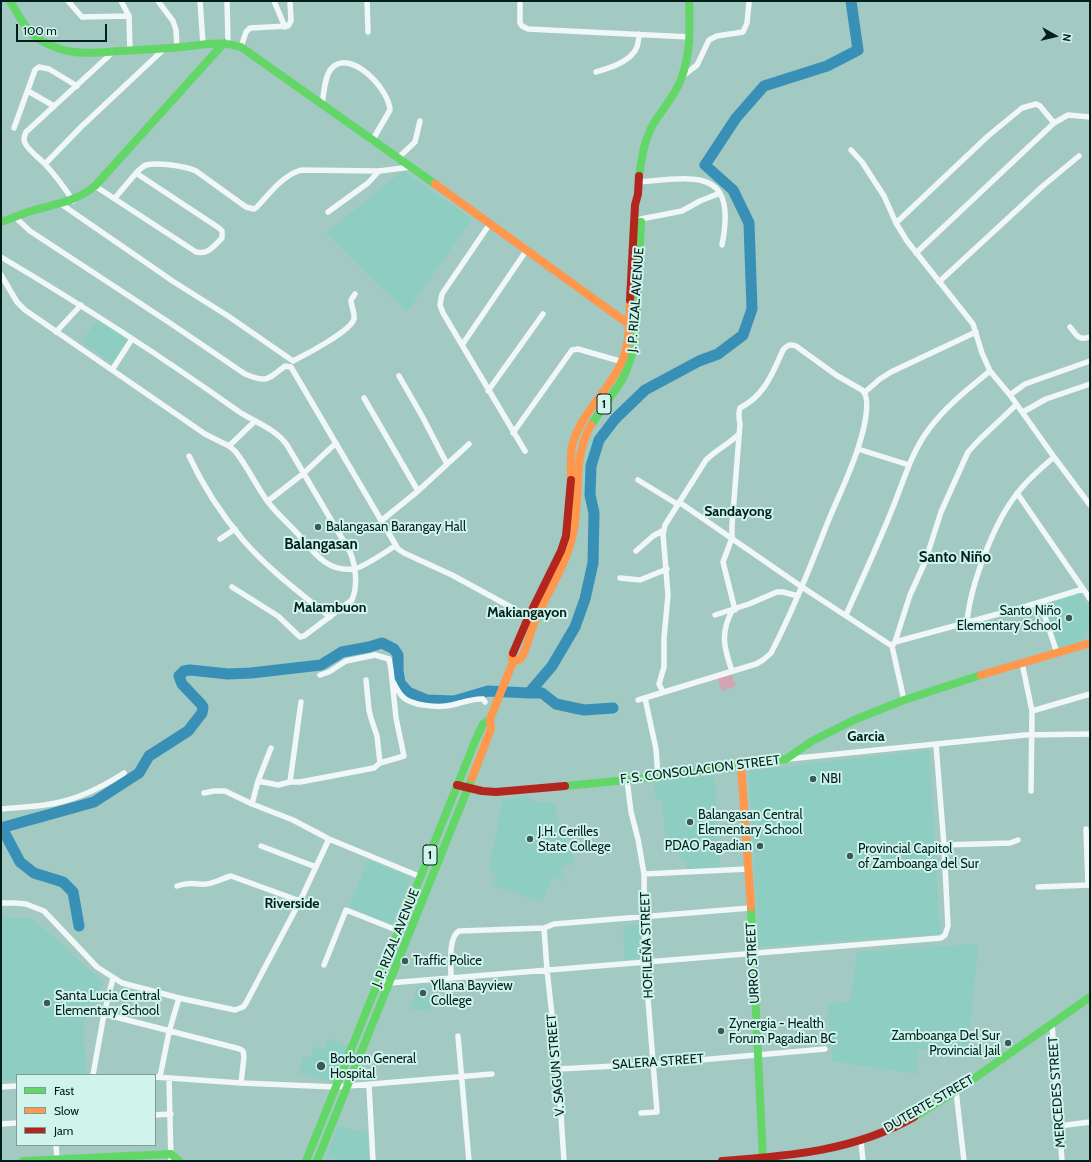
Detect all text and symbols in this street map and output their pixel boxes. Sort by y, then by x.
scale bar [18,16,109,42]
north arrow [1035,16,1075,56]
text: 100 m [23,23,57,38]
text: N [1059,33,1074,42]
street label: J. P. RIZAL AVENUE [625,247,647,353]
road number: 1 [597,394,611,414]
district label: Sandayong [704,504,772,520]
place label: Balangasan Barangay Hall [326,519,466,535]
marker: Balangasan Barangay Hall [313,522,323,532]
district label: Balangasan [284,536,358,554]
district label: Santo Niño [919,549,991,567]
district label: Malambuon [294,600,366,616]
place label: Santo Niño Elementary School [957,603,1061,634]
district label: Makiangayon [487,605,567,621]
marker: Santo Niño Elementary School [1064,613,1074,623]
district label: Garcia [847,729,885,745]
street label: F. S. CONSOLACION STREET [619,752,781,788]
place label: NBI [821,771,841,787]
marker: NBI [808,774,818,784]
place label: Balangasan Central Elementary School [698,807,802,838]
marker: Balangasan Central Elementary School [685,817,695,827]
place label: J.H. Cerilles State College [538,824,611,855]
marker: J.H. Cerilles State College [525,834,535,844]
place label: PDAO Pagadian [665,838,752,854]
marker: PDAO Pagadian [755,841,765,851]
place label: Provincial Capitol of Zamboanga del Sur [858,841,979,872]
road number: 1 [423,845,437,865]
marker: Provincial Capitol of Zamboanga del Sur [845,851,855,861]
street label: J. P. RIZAL AVENUE [369,886,423,990]
street label: HOFILEÑA STREET [637,891,657,999]
district label: Riverside [264,896,320,912]
street label: URRO STREET [743,922,763,1004]
place label: Traffic Police [413,953,482,969]
marker: Traffic Police [400,956,410,966]
place label: Yllana Bayview College [431,978,513,1009]
place label: Santa Lucia Central Elementary School [55,988,160,1019]
marker: Yllana Bayview College [418,988,428,998]
marker: Santa Lucia Central Elementary School [42,998,52,1008]
street label: V. SAGUN STREET [544,1013,568,1117]
place label: Zynergia - Health Forum Pagadian BC [729,1016,836,1047]
marker: Zynergia - Health Forum Pagadian BC [716,1026,726,1036]
place label: Zamboanga Del Sur Provincial Jail [891,1028,1000,1059]
street label: MERCEDES STREET [1045,1036,1069,1148]
marker: Zamboanga Del Sur Provincial Jail [1003,1038,1013,1048]
place label: Borbon General Hospital [330,1051,416,1082]
street label: SALERA STREET [612,1051,704,1073]
marker: Borbon General Hospital [315,1060,327,1072]
street label: DUTERTE STREET [881,1072,977,1136]
legend [16,1074,156,1146]
text: Fast [54,1083,74,1098]
text: Slow [54,1103,79,1118]
text: Jam [54,1123,73,1138]

